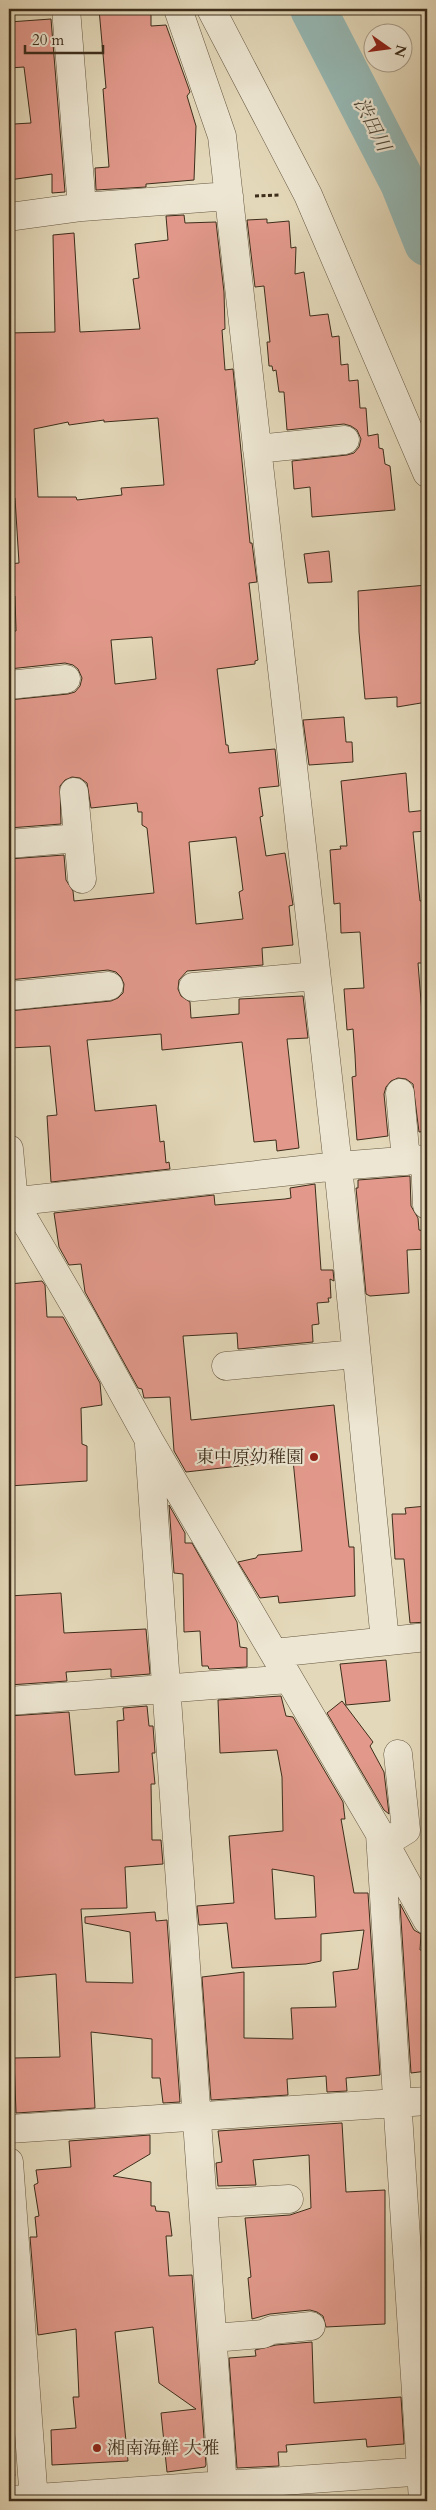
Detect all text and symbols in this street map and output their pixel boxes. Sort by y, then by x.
scale bar [25,22,102,54]
north arrow [364,22,414,72]
text: 20 m [32,30,64,50]
text: N [389,43,411,59]
water label: 渋田川 [348,93,398,158]
place label: 東中原幼稚園 [196,1445,304,1470]
marker: 東中原幼稚園 [308,1451,320,1463]
place label: 湘南海鮮 大雅 [107,2436,220,2461]
marker: 湘南海鮮 大雅 [91,2442,103,2454]

